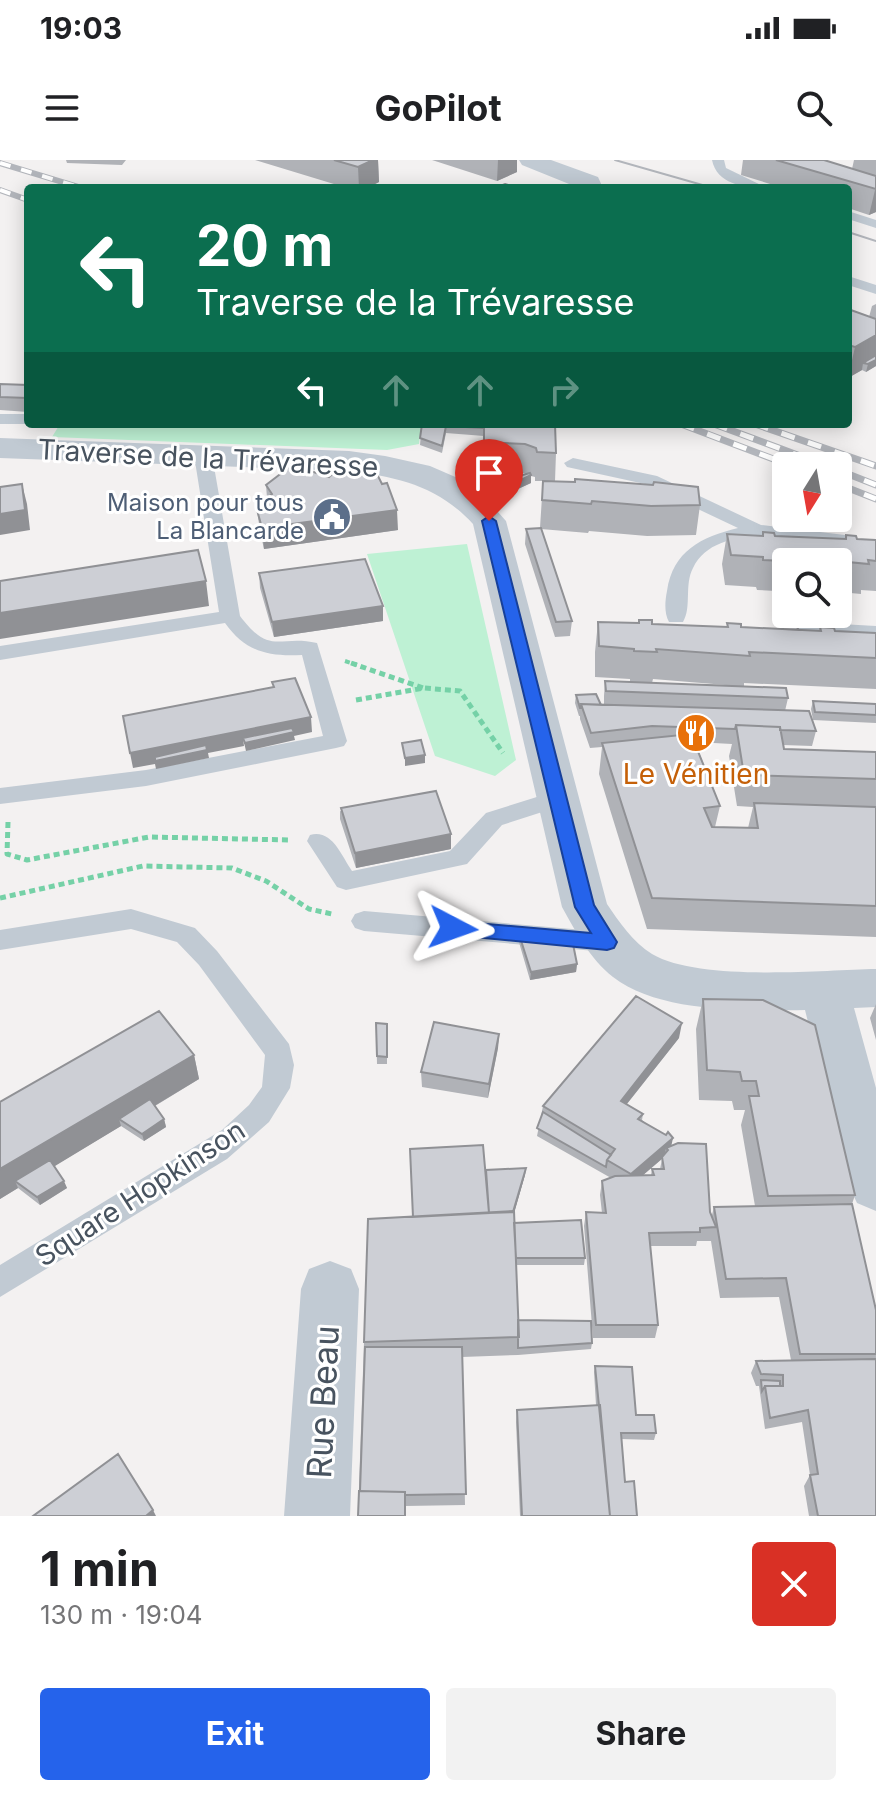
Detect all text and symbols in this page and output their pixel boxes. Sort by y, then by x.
text: 19:03 [40,10,122,46]
icon: menu [40,86,84,130]
text: GoPilot [374,86,502,130]
icon: search [792,86,836,130]
text: 20 m [196,212,333,280]
icon: left [64,216,168,320]
text: Traverse de la Trévaresse [196,280,635,324]
icon: left [290,368,334,412]
icon: ahead [374,368,418,412]
icon: ahead [458,368,502,412]
icon: right [542,368,586,412]
street label: Traverse de la Trévaresse [37,432,379,484]
pin [455,439,523,521]
icon: arrive [467,451,511,495]
north arrow [772,452,852,532]
map controls [772,452,852,628]
place label: Maison pour tous La Blancarde [107,488,304,545]
public building icon: Maison pour tous La Blancarde [311,496,353,538]
button: search [772,548,852,628]
restaurant icon: Le Vénitien [675,712,717,754]
place label: Le Vénitien [623,757,769,791]
position arrow [411,886,495,970]
street label: Square Hopkinson [29,1113,251,1273]
street label: Rue Beau [298,1325,347,1479]
text: 1 min [40,1539,159,1598]
button: close [752,1542,836,1626]
text: 130 m · 19:04 [40,1599,203,1630]
button: Exit [40,1688,430,1780]
button: Share [446,1688,836,1780]

